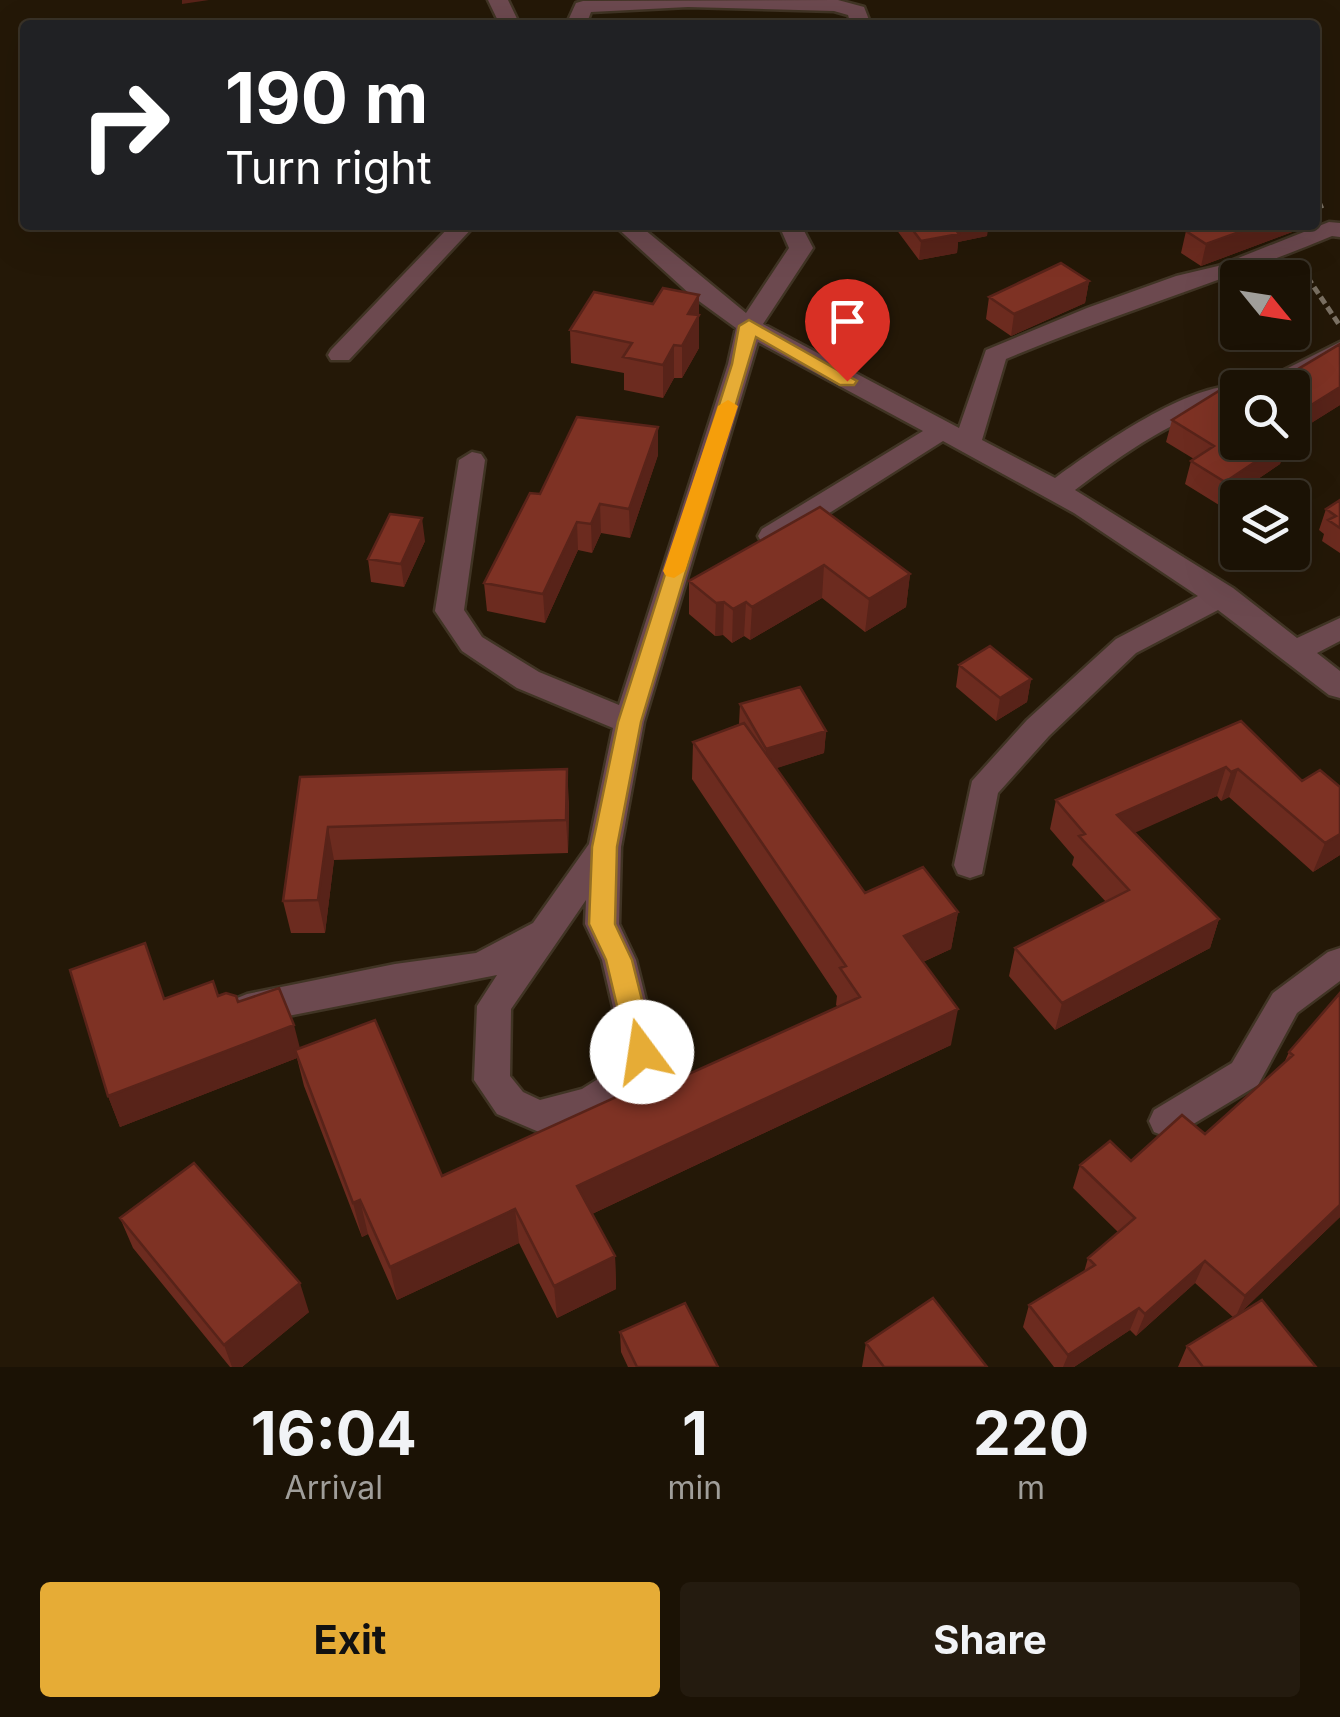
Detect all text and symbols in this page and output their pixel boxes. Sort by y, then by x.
text: 190 m [225,55,428,140]
icon: right [60,60,190,190]
text: Turn right [225,140,432,195]
north arrow [1220,260,1310,350]
map controls [1220,260,1310,570]
pin [805,279,890,382]
icon: arrive [820,294,875,349]
button: search [1220,370,1310,460]
button: layers [1220,480,1310,570]
position arrow [590,1000,694,1104]
text: 16:04 [251,1397,417,1469]
text: 1 [682,1397,708,1469]
text: 220 [973,1397,1089,1469]
text: Arrival [285,1468,383,1507]
text: min [668,1468,722,1507]
text: m [1017,1468,1045,1507]
button: Exit [40,1582,660,1697]
button: Share [680,1582,1300,1697]

